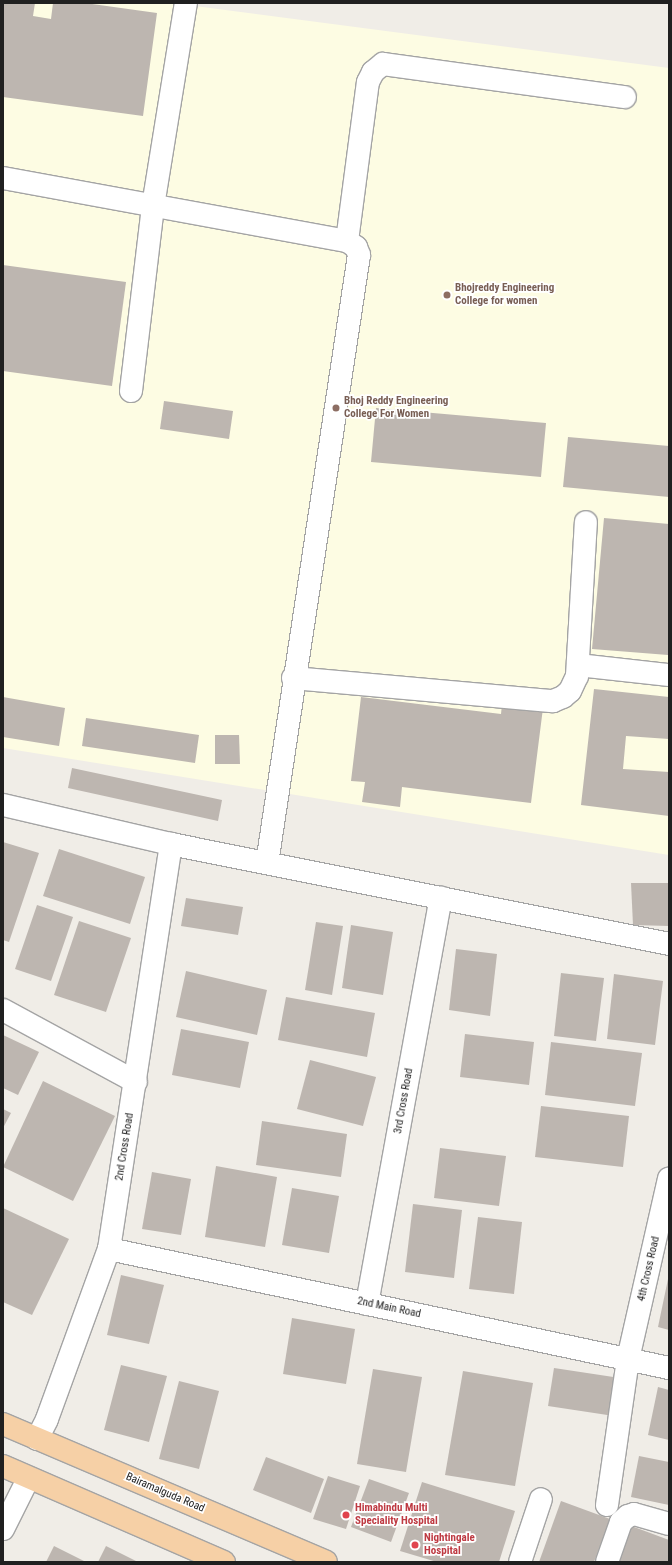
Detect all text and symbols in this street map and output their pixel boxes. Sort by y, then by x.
place label: Bhojreddy Engineering College for women [455,282,554,308]
marker: Bhojreddy Engineering College for women [442,290,452,300]
place label: Bhoj Reddy Engineering College For Women [344,395,448,421]
marker: Bhoj Reddy Engineering College For Women [331,403,341,413]
street label: 3rd Cross Road [392,1067,416,1135]
street label: 2nd Cross Road [113,1112,137,1182]
street label: 4th Cross Road [635,1235,663,1303]
street label: 2nd Main Road [356,1295,422,1321]
street label: Bairamalguda Road [124,1470,206,1516]
place label: Himabindu Multi Speciality Hospital [355,1502,438,1528]
marker: Himabindu Multi Speciality Hospital [340,1509,352,1521]
place label: Nightingale Hospital [424,1532,475,1558]
marker: Nightingale Hospital [409,1539,421,1551]

